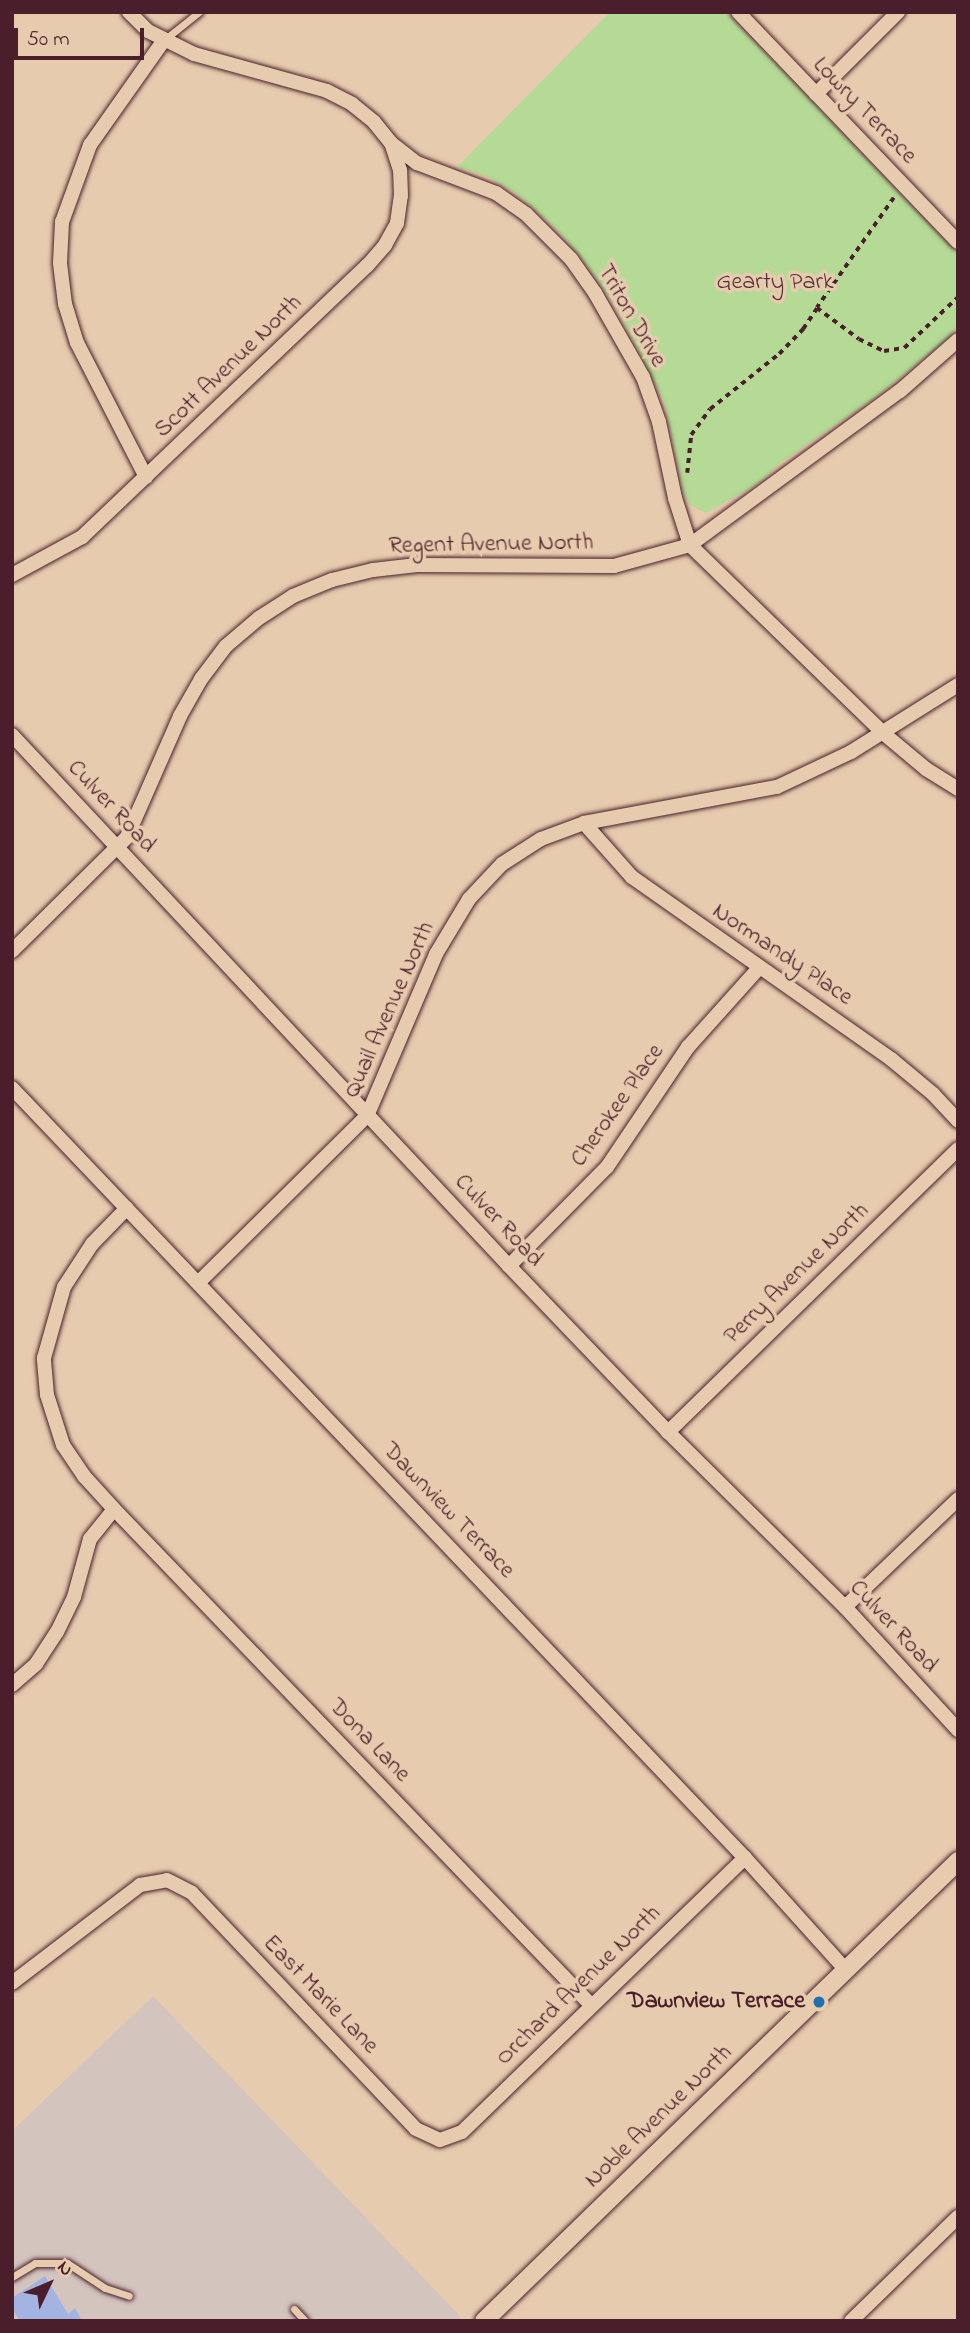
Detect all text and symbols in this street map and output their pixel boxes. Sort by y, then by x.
scale bar [18,14,147,58]
text: 50 m [27,25,70,55]
street label: Lowry Terrace [806,51,922,171]
street label: Triton Drive [590,259,672,373]
park label: Gearty Park [717,269,833,297]
street label: Scott Avenue North [149,289,309,445]
street label: Regent Avenue North [388,529,594,561]
street label: Culver Road [60,754,162,860]
street label: Normandy Place [706,897,858,1013]
street label: Quail Avenue North [338,917,442,1103]
street label: Cherokee Place [565,1039,671,1173]
street label: Culver Road [447,1168,549,1274]
street label: Perry Avenue North [718,1197,876,1351]
street label: Dawnview Terrace [376,1437,520,1585]
street label: Culver Road [842,1574,944,1680]
street label: Dona Lane [322,1693,416,1789]
street label: Orchard Avenue North [490,1900,668,2072]
street label: East Marie Lane [256,1930,384,2060]
place label: Dawnview Terrace [627,1988,805,2016]
marker: Dawnview Terrace [811,1994,827,2010]
street label: Noble Avenue North [579,2039,739,2195]
north arrow [14,2249,84,2319]
text: N [50,2255,79,2283]

